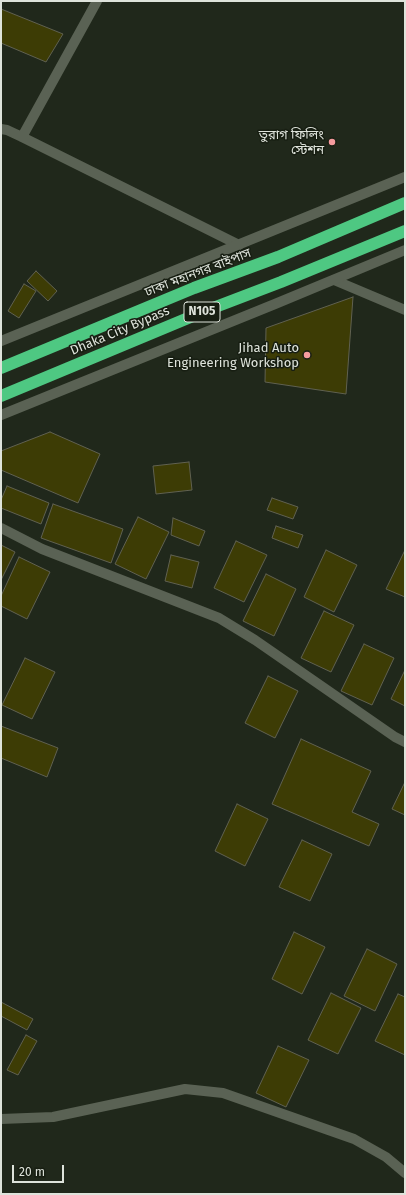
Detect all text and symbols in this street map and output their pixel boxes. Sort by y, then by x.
place label: তুরাগ ফিলিং স্টেশন [259,127,324,158]
marker: তুরাগ ফিলিং স্টেশন [327,137,337,147]
street label: ঢাকা মহানগর বাইপাস [143,246,253,300]
road number: N105 [184,302,220,322]
street label: Dhaka City Bypass [68,303,172,359]
place label: Jihad Auto Engineering Workshop [167,340,299,371]
marker: Jihad Auto Engineering Workshop [302,350,312,360]
scale bar [14,1157,66,1183]
text: 20 m [19,1165,45,1179]

